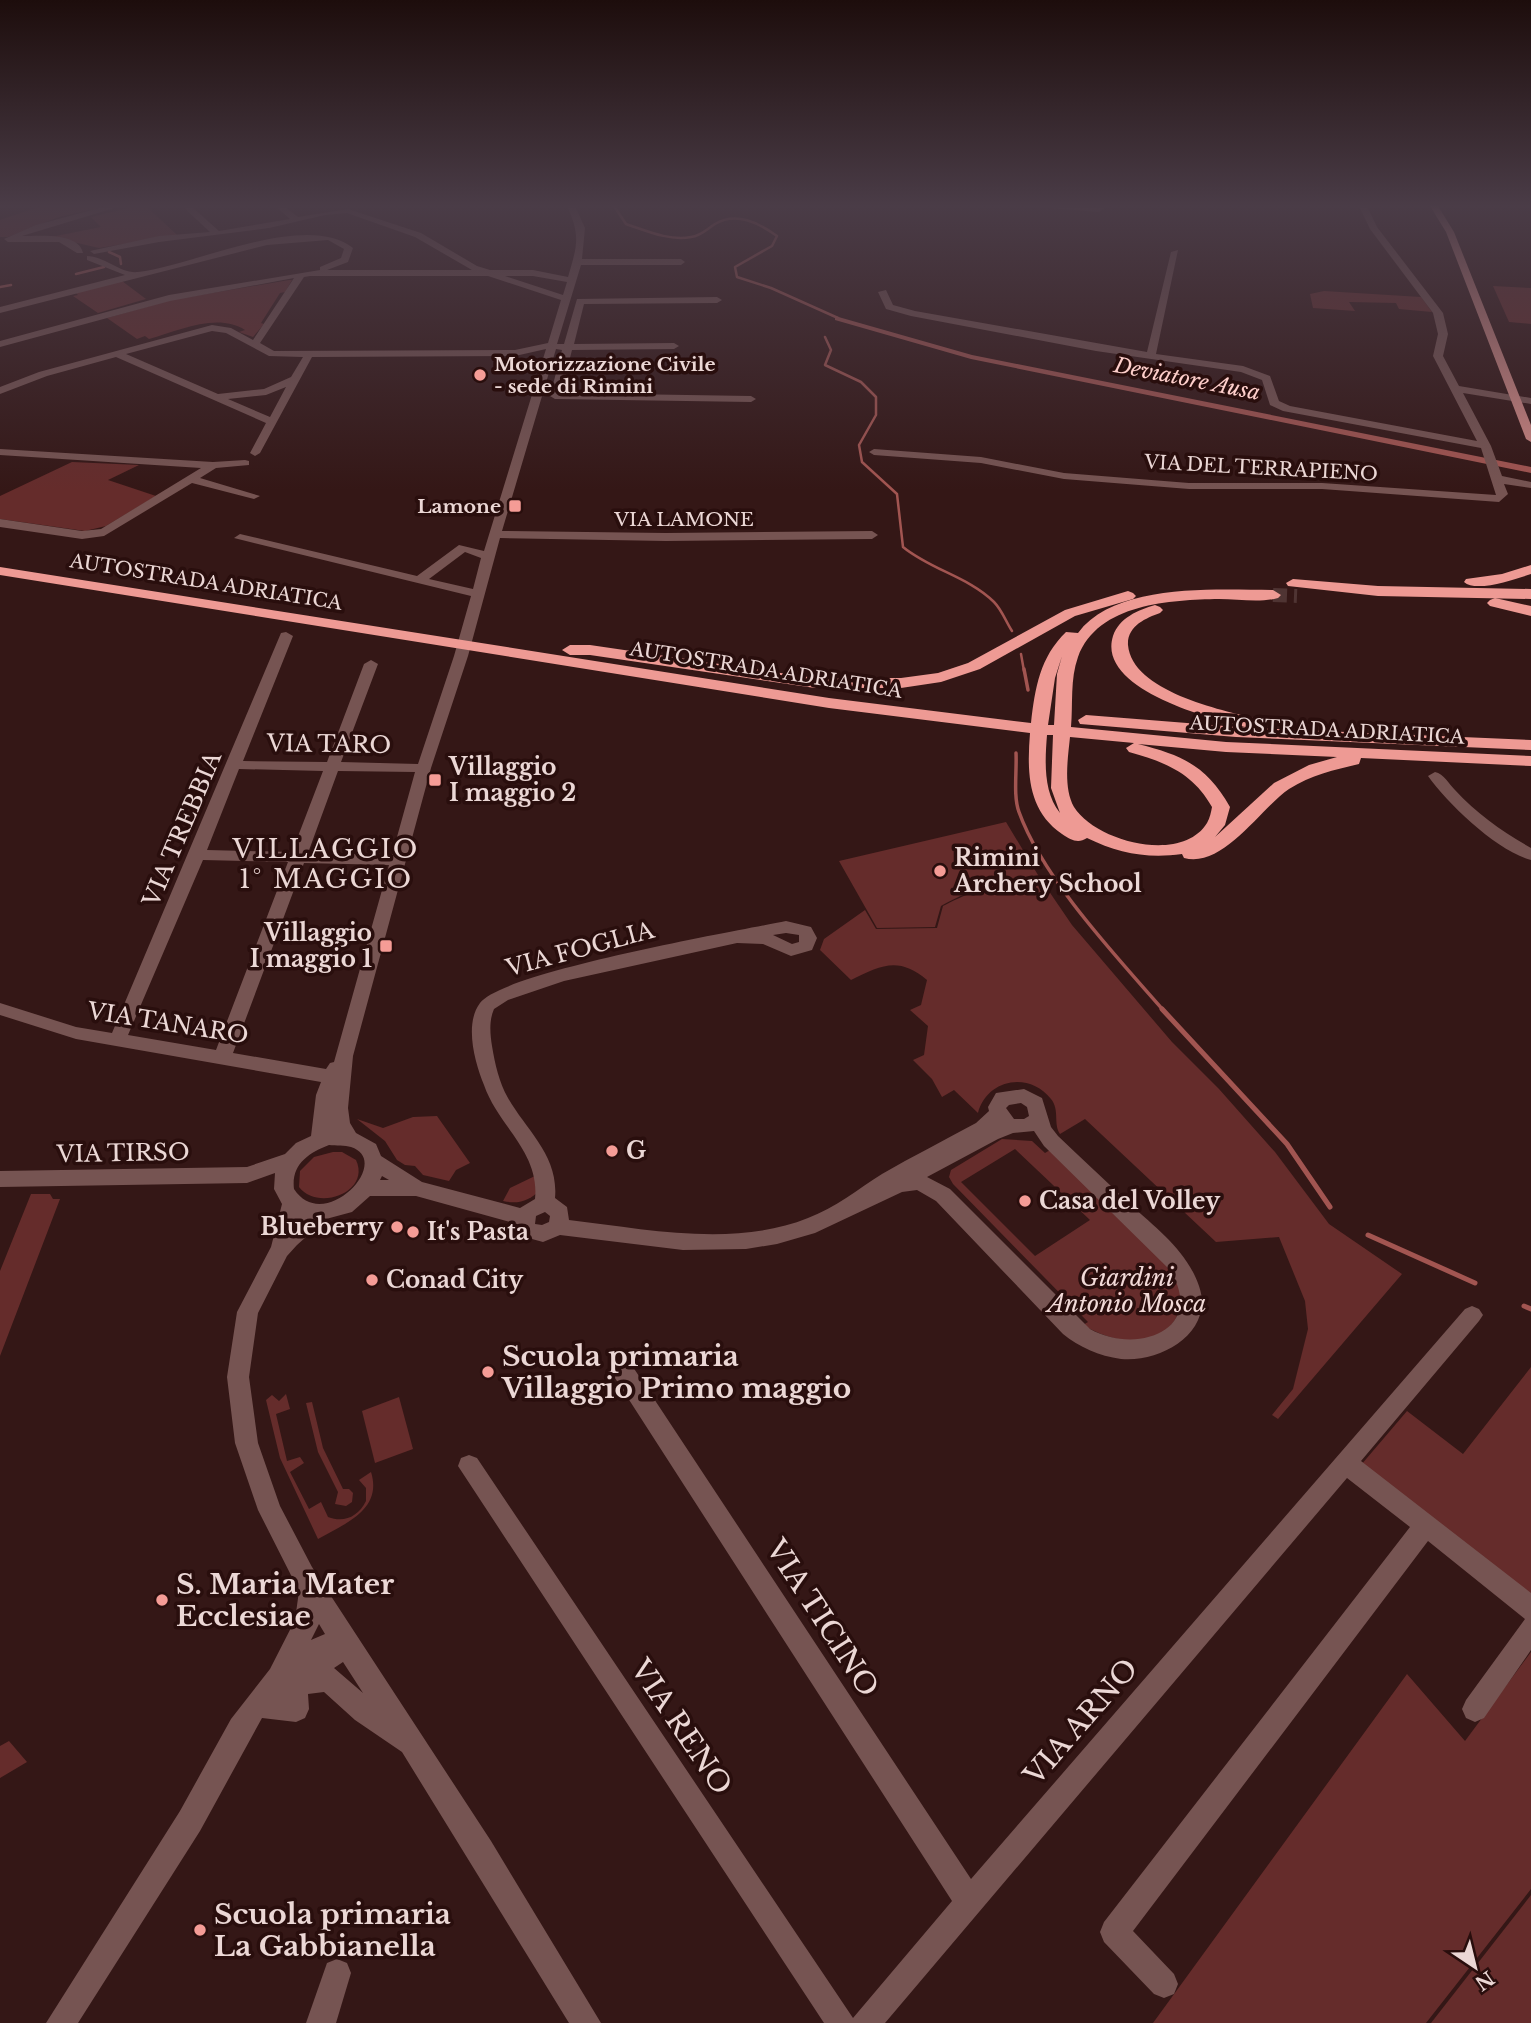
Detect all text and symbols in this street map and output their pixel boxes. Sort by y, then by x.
water label: Deviatore Ausa [1111,352,1262,406]
place label: Motorizzazione Civile - sede di Rimini [494,353,716,398]
marker: Motorizzazione Civile - sede di Rimini [472,367,488,383]
street label: VIA DEL TERRAPIENO [1143,450,1378,486]
place label: Lamone [417,495,501,518]
marker: Lamone [507,498,523,514]
street label: VIA LAMONE [613,508,754,531]
street label: AUTOSTRADA ADRIATICA [67,549,344,615]
street label: AUTOSTRADA ADRIATICA [627,637,904,703]
street label: AUTOSTRADA ADRIATICA [1188,711,1465,749]
street label: VIA TARO [266,729,391,759]
street label: VIA TREBBIA [136,746,228,912]
place label: Villaggio I maggio 2 [448,753,576,807]
marker: Villaggio I maggio 2 [427,772,443,788]
district label: VILLAGGIO 1° MAGGIO [232,833,419,895]
place label: Rimini Archery School [953,844,1142,898]
marker: Rimini Archery School [932,863,948,879]
street label: VIA FOGLIA [502,915,658,982]
place label: Villaggio I maggio 1 [250,919,372,973]
marker: Villaggio I maggio 1 [378,938,394,954]
street label: VIA TANARO [85,996,250,1050]
place label: G [626,1137,646,1165]
street label: VIA TIRSO [55,1138,190,1168]
marker: G [604,1143,620,1159]
place label: Casa del Volley [1039,1187,1221,1215]
marker: Casa del Volley [1017,1193,1033,1209]
place label: Blueberry [260,1213,384,1241]
place label: It's Pasta [427,1218,529,1246]
marker: Blueberry [389,1219,405,1235]
marker: It's Pasta [405,1224,421,1240]
park label: Giardini Antonio Mosca [1045,1264,1206,1318]
place label: Conad City [386,1266,524,1294]
marker: Conad City [364,1272,380,1288]
place label: Scuola primaria Villaggio Primo maggio [501,1339,851,1406]
marker: Scuola primaria Villaggio Primo maggio [480,1364,496,1380]
street label: VIA TICINO [758,1532,886,1703]
place label: S. Maria Mater Ecclesiae [176,1567,394,1634]
marker: S. Maria Mater Ecclesiae [154,1592,170,1608]
street label: VIA RENO [622,1652,739,1801]
street label: VIA ARNO [1016,1652,1145,1793]
place label: Scuola primaria La Gabbianella [214,1897,451,1964]
marker: Scuola primaria La Gabbianella [192,1922,208,1938]
north arrow [1440,1932,1510,2002]
text: N [1470,1966,1498,1995]

